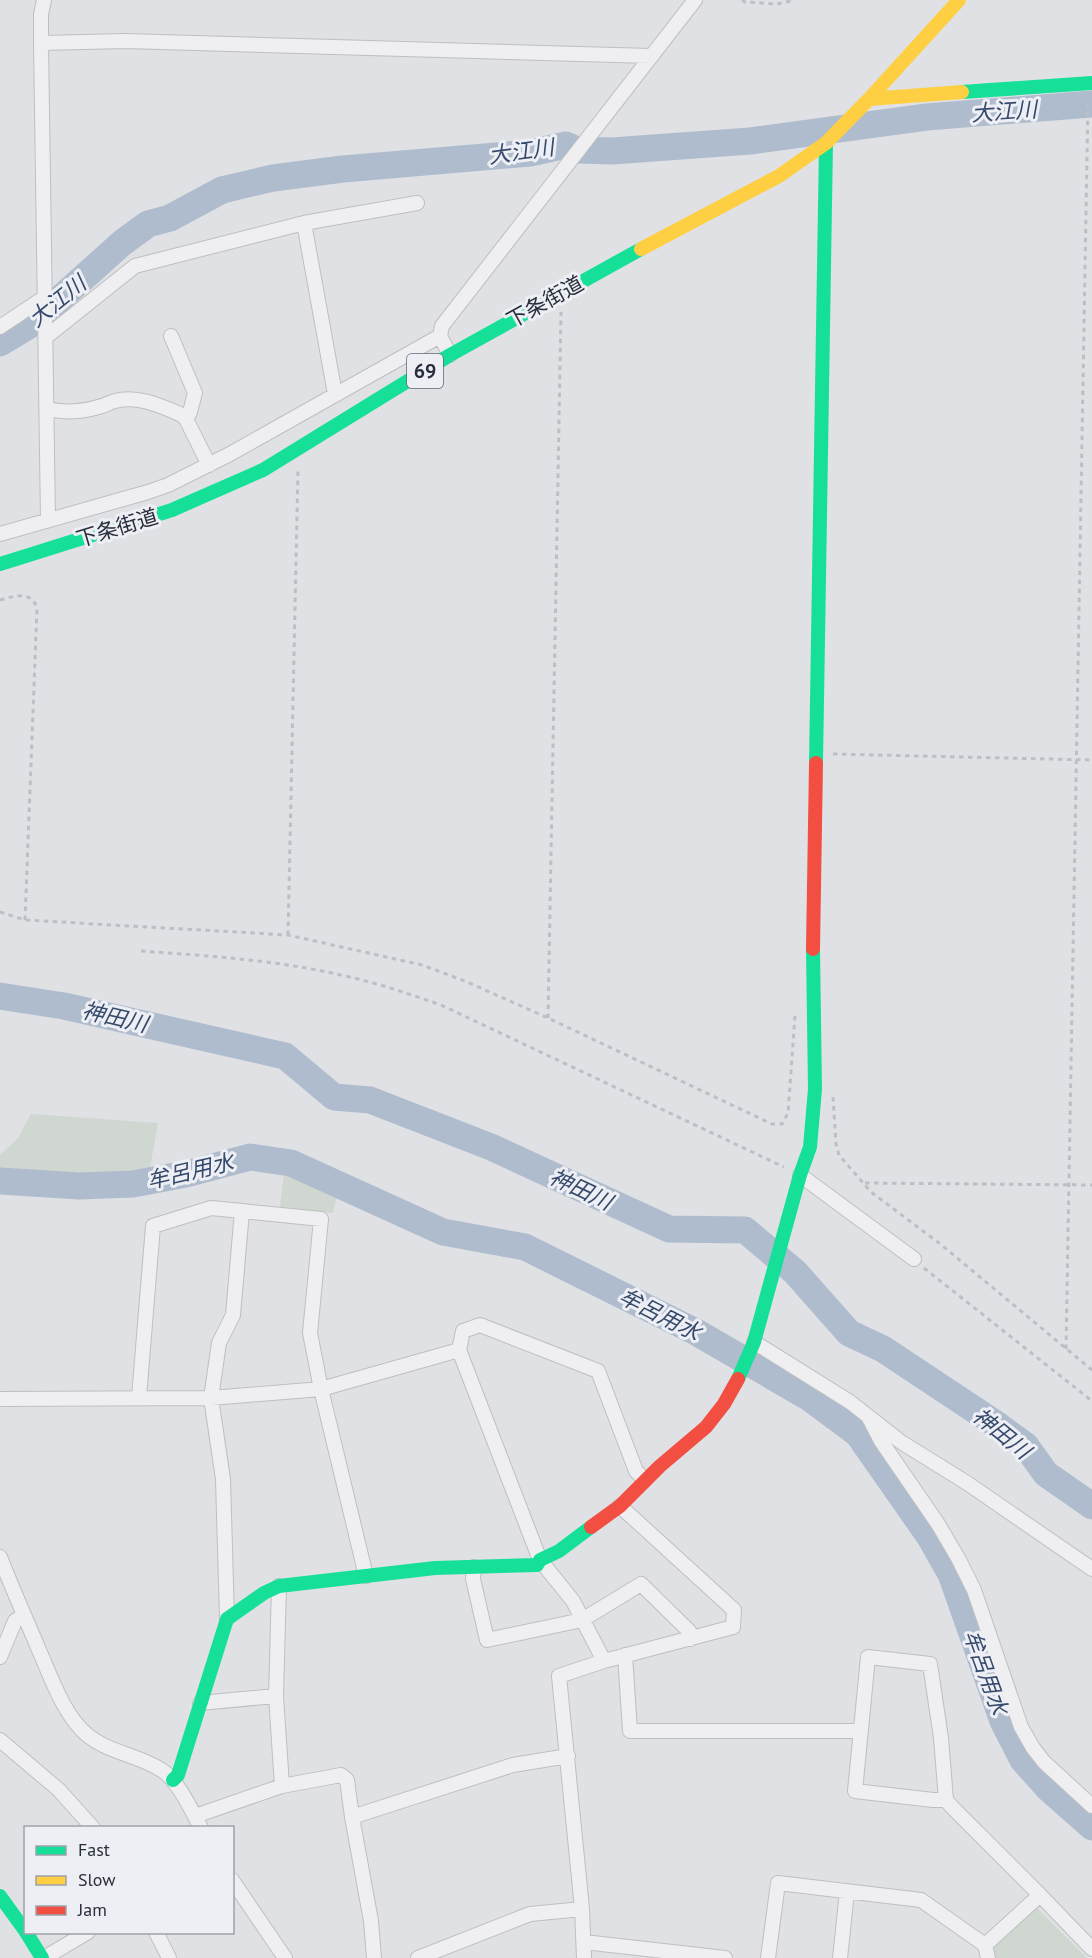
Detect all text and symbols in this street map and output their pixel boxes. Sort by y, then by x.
water label: 大江川 [970,95,1040,127]
water label: 大江川 [486,132,558,169]
water label: 大江川 [23,268,93,333]
street label: 下条街道 [501,269,588,334]
road number: 69 [407,354,443,388]
street label: 下条街道 [73,502,161,553]
water label: 神田川 [80,996,152,1039]
water label: 牟呂用水 [144,1147,238,1195]
water label: 神田川 [545,1162,619,1216]
water label: 牟呂用水 [614,1282,707,1347]
water label: 神田川 [968,1401,1038,1466]
water label: 牟呂用水 [958,1626,1015,1720]
legend [24,1826,234,1934]
text: Fast [78,1838,110,1861]
text: Slow [78,1868,116,1891]
text: Jam [77,1898,107,1921]

